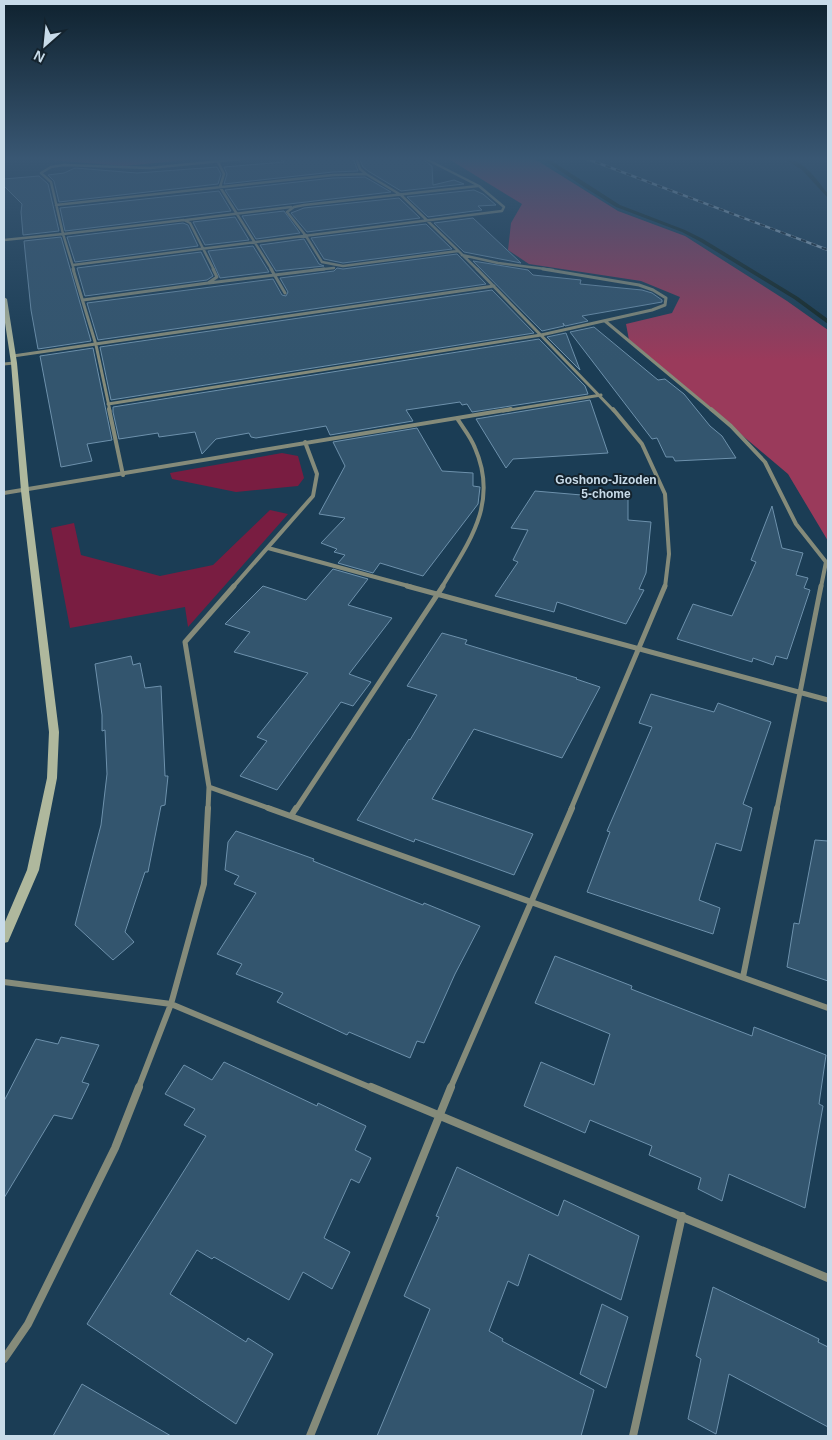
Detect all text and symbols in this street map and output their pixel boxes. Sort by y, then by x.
north arrow [20,20,70,70]
text: N [31,47,47,66]
district label: Goshono-Jizoden 5-chome [555,473,657,501]

